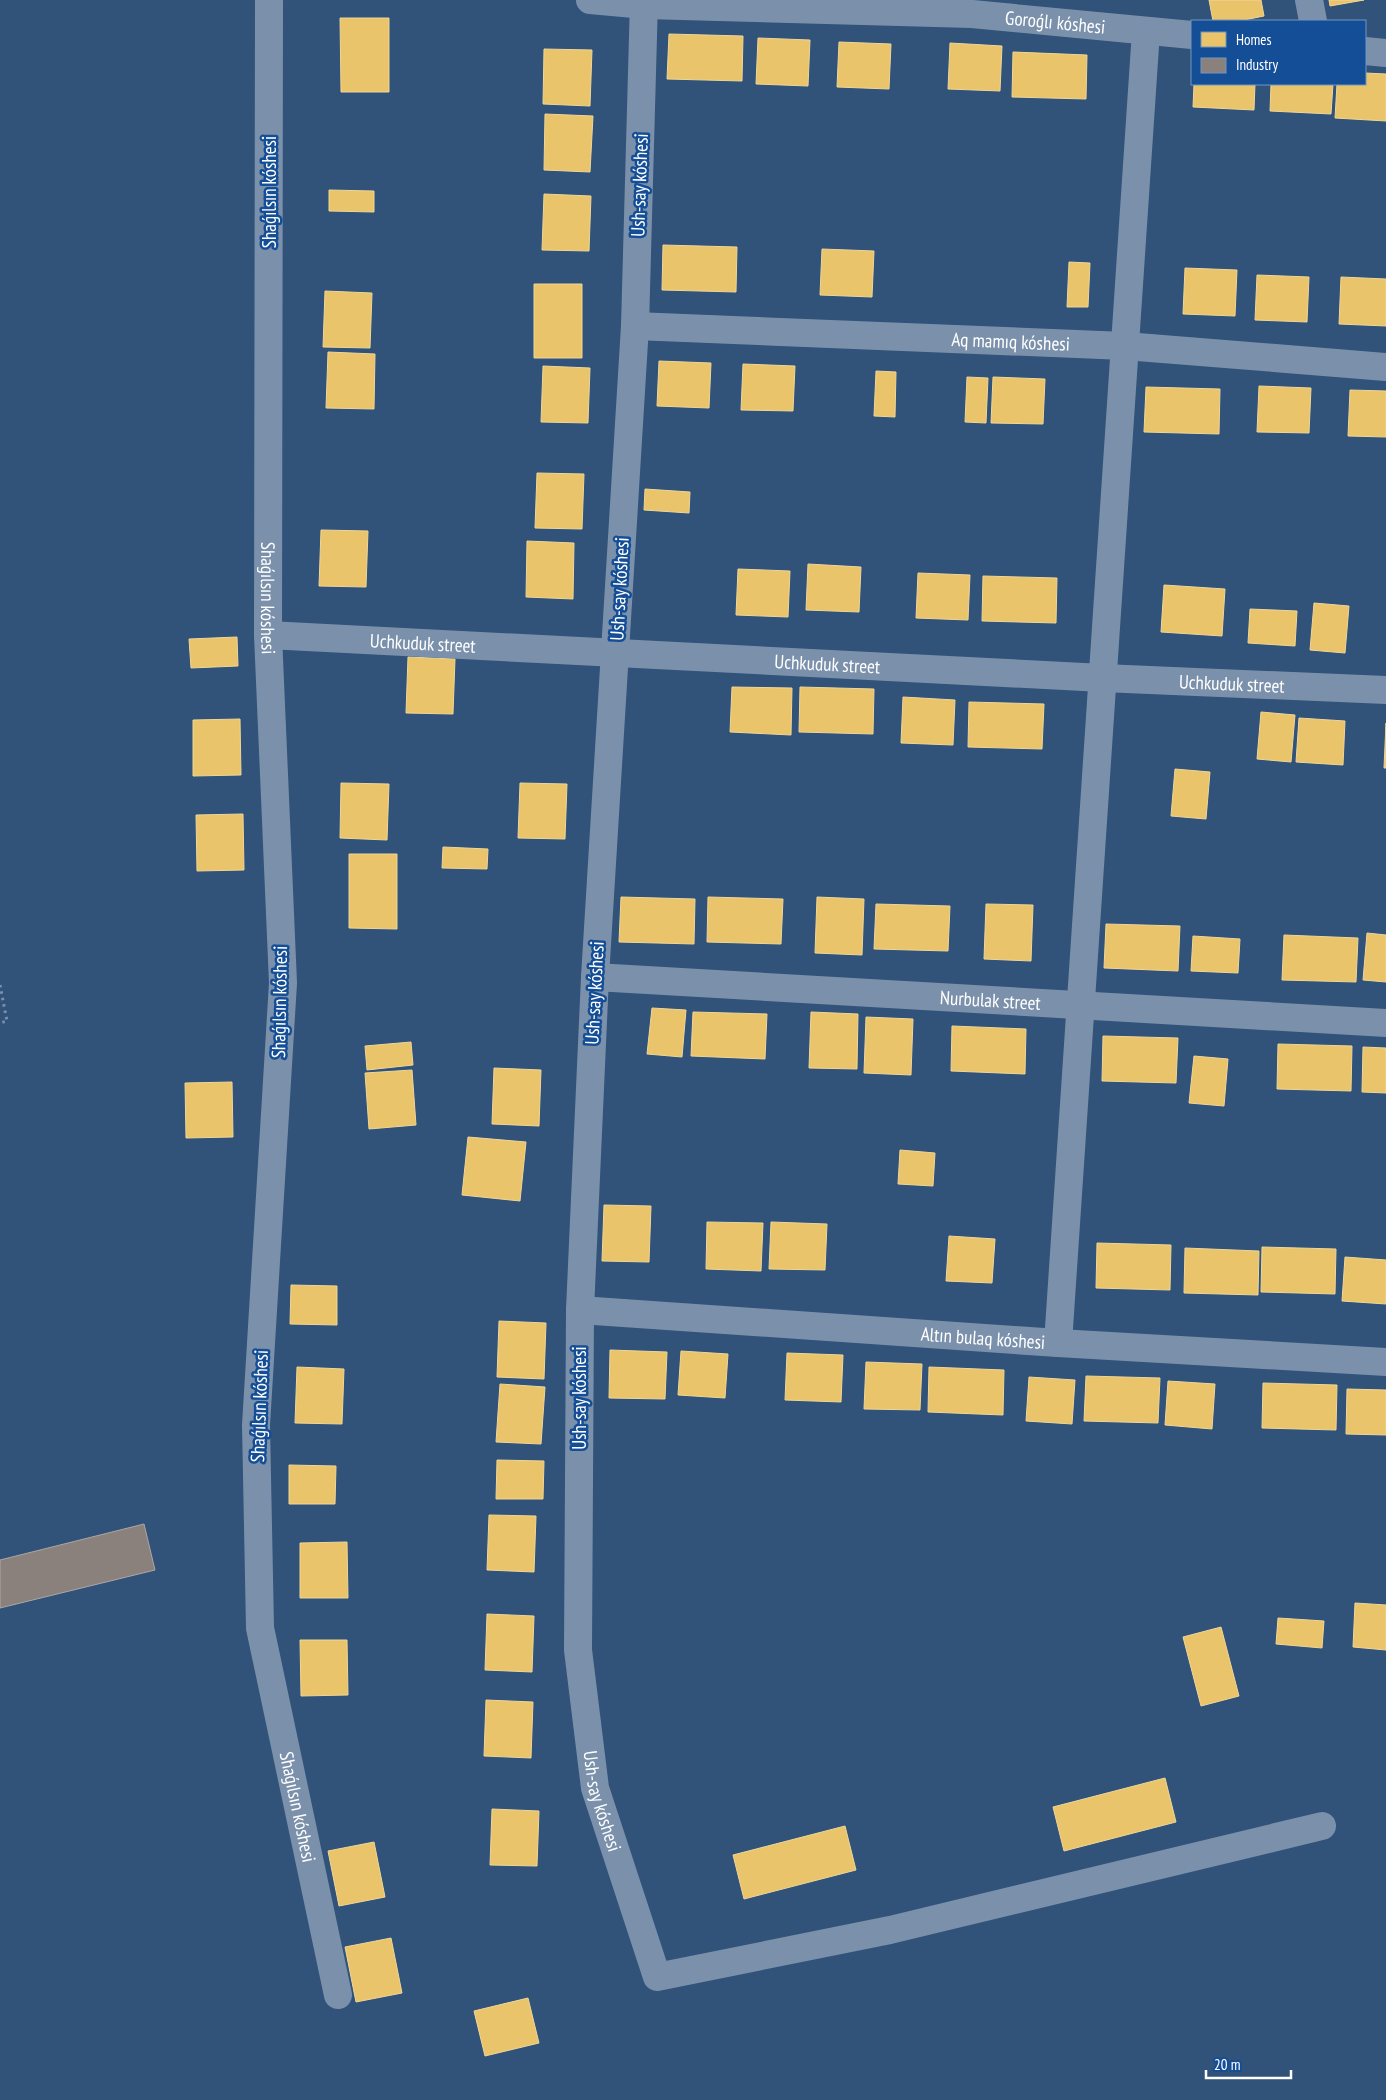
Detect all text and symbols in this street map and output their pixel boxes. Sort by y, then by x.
street label: Goroǵlı kóshesi [1004,5,1106,39]
legend [1191,20,1366,85]
text: Homes [1236,30,1272,49]
text: Industry [1236,55,1278,74]
street label: Ush-say kóshesi [625,133,653,237]
street label: Shaǵılsın kóshesi [257,136,281,248]
street label: Aq mamıq kóshesi [951,327,1070,356]
street label: Ush-say kóshesi [604,537,634,641]
street label: Shaǵılsın kóshesi [256,542,281,655]
street label: Uchkuduk street [369,628,477,658]
street label: Uchkuduk street [774,649,881,679]
street label: Uchkuduk street [1178,669,1286,698]
street label: Ush-say kóshesi [579,941,609,1045]
street label: Shaǵılsın kóshesi [266,946,292,1058]
street label: Nurbulak street [939,985,1042,1015]
street label: Altın bulaq kóshesi [920,1322,1046,1354]
street label: Ush-say kóshesi [567,1346,591,1450]
street label: Shaǵılsın kóshesi [245,1349,273,1463]
street label: Shaǵılsın kóshesi [275,1749,321,1864]
street label: Ush-say kóshesi [579,1749,627,1854]
scale bar [1206,2048,1291,2080]
text: 20 m [1214,2055,1240,2074]

